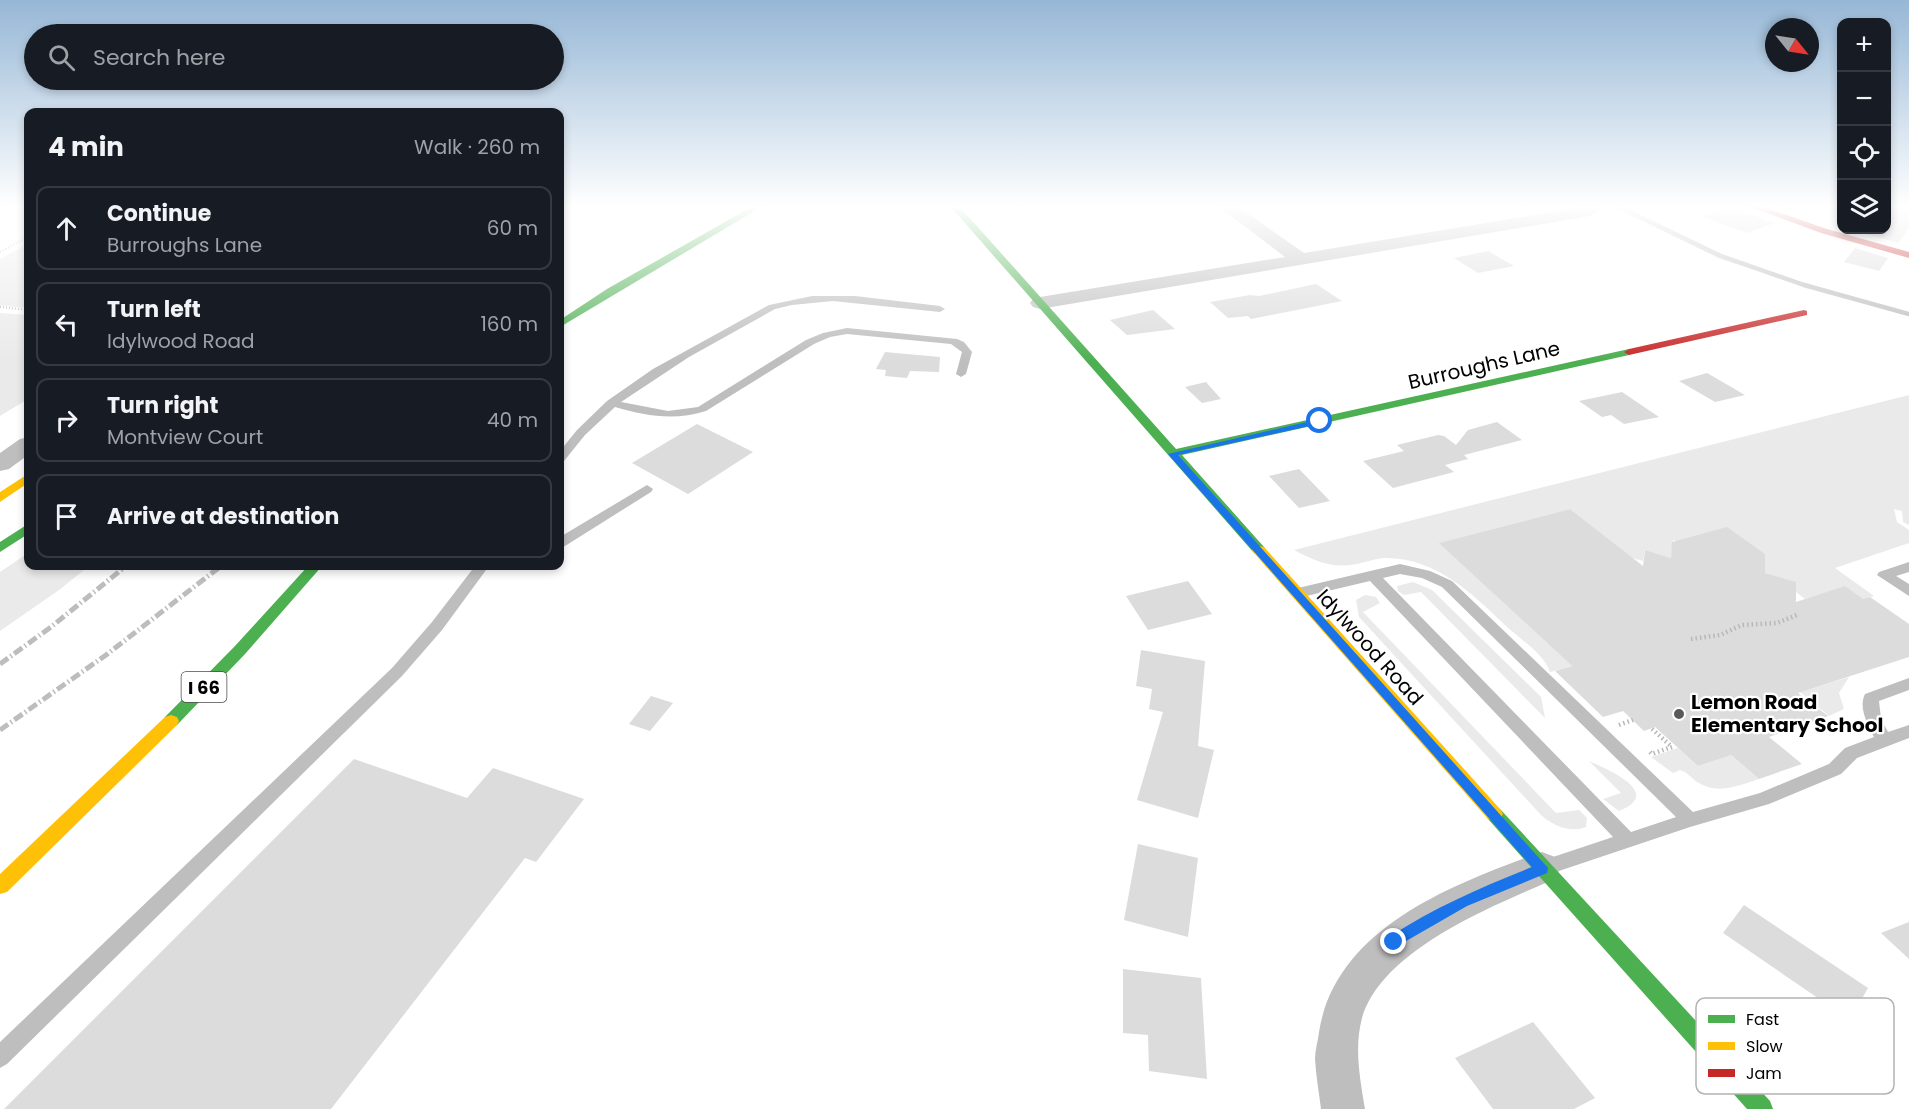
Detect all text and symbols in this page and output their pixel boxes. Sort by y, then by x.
north arrow [1765,18,1819,72]
map controls [1837,18,1891,234]
button: + [1837,18,1891,72]
search box [24,24,564,90]
icon: search [45,41,78,74]
text: Search here [93,42,226,73]
button: − [1837,72,1891,126]
button: locate [1837,126,1891,180]
text: 4 min [48,129,124,165]
text: Walk · 260 m [414,133,540,161]
button: layers [1837,180,1891,234]
text: Continue [107,198,211,229]
icon: ahead [50,212,83,245]
text: 60 m [487,214,538,242]
text: Burroughs Lane [107,231,262,259]
text: Turn left [107,294,201,325]
icon: left [50,308,83,341]
text: 160 m [480,310,538,338]
text: Idylwood Road [107,327,254,355]
street label: Burroughs Lane [1405,334,1563,396]
text: Turn right [107,390,218,421]
icon: right [50,404,83,437]
text: 40 m [487,406,538,434]
route start [1306,407,1332,433]
text: Montview Court [107,423,263,451]
icon: arrive [50,500,83,533]
text: Arrive at destination [107,501,339,532]
street label: Idylwood Road [1310,583,1430,711]
road number: I 66 [182,672,226,702]
place label: Lemon Road Elementary School [1691,688,1883,739]
marker: Lemon Road Elementary School [1672,707,1686,721]
route end [1380,928,1406,954]
legend [1696,998,1894,1094]
text: Fast [1746,1008,1779,1031]
text: Slow [1746,1035,1783,1058]
text: Jam [1746,1062,1782,1085]

